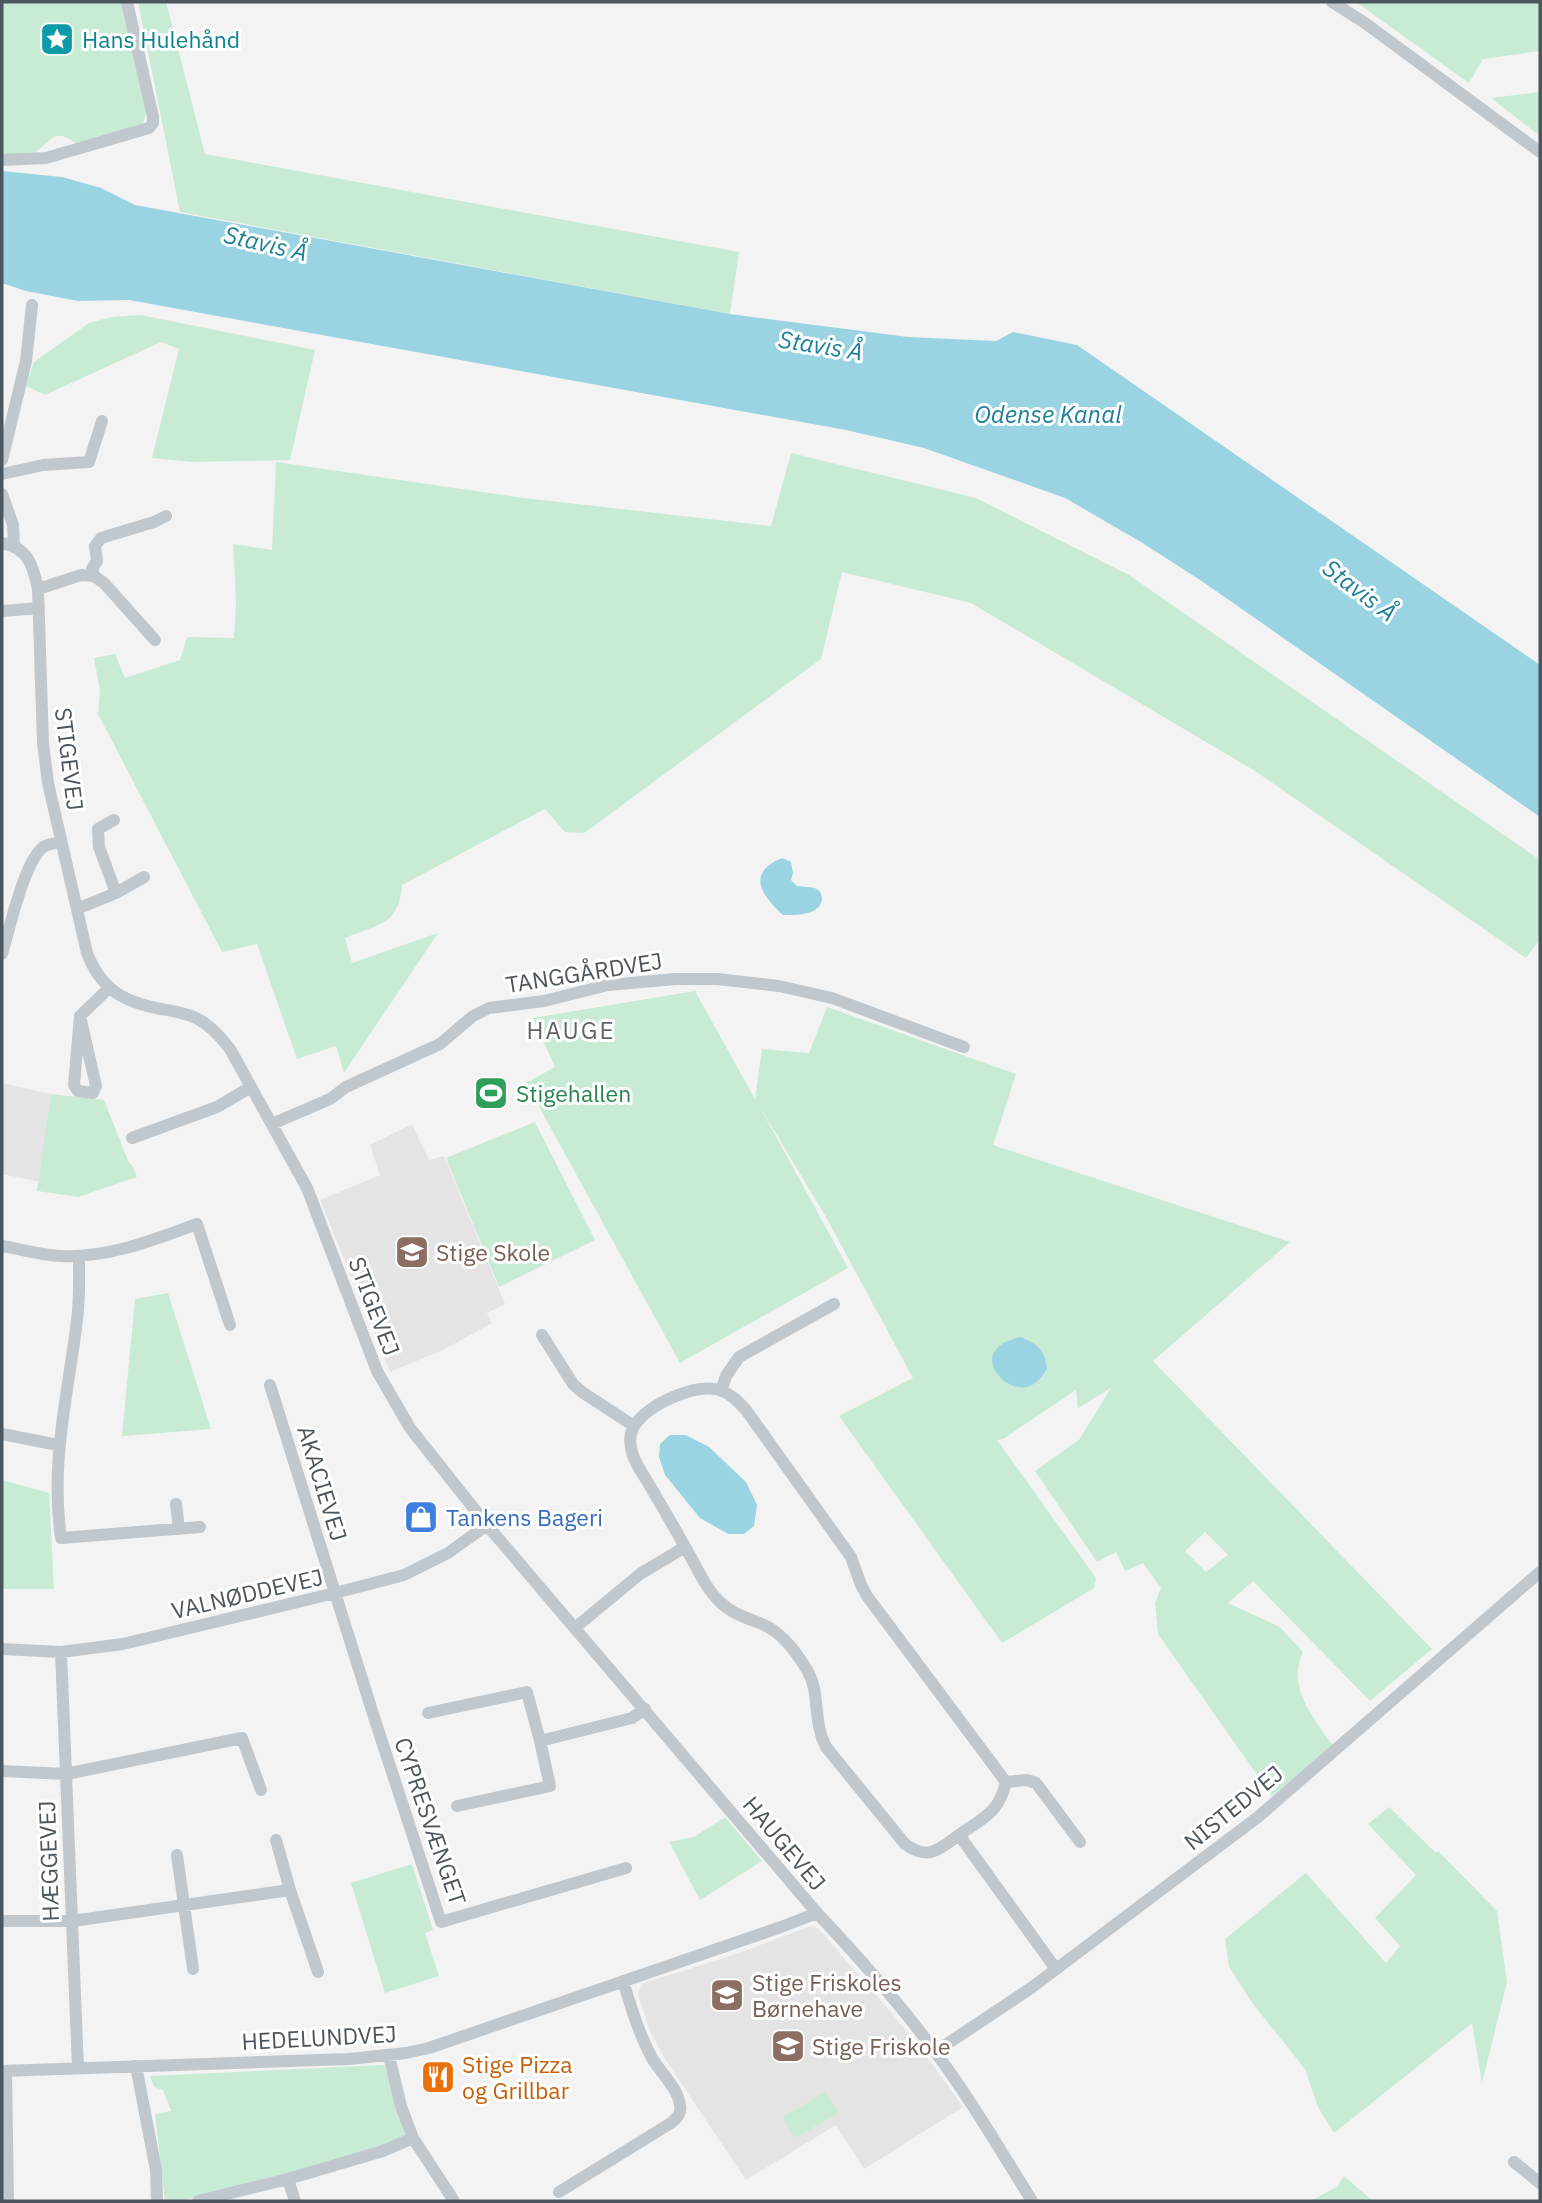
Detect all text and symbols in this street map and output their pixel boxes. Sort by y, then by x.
place icon: Hans Hulehånd [38,20,76,58]
place label: Hans Hulehånd [82,24,240,54]
water label: Stavis Å [221,218,311,268]
water label: Stavis Å [776,323,866,367]
water label: Odense Kanal [974,398,1122,430]
water label: Stavis Å [1316,552,1404,628]
street label: STIGEVEJ [49,706,91,812]
street label: TANGGÅRDVEJ [504,945,664,999]
district label: HAUGE [527,1014,615,1046]
sports icon: Stigehallen [472,1074,510,1112]
place label: Stigehallen [516,1078,631,1108]
school or university icon: Stige Skole [393,1233,431,1271]
place label: Stige Skole [436,1237,550,1267]
street label: STIGEVEJ [342,1252,408,1360]
street label: AKACIEVEJ [291,1422,355,1544]
shop icon: Tankens Bageri [402,1498,440,1536]
place label: Tankens Bageri [446,1502,603,1532]
street label: VALNØDDEVEJ [168,1561,326,1625]
street label: CYPRESVÆNGET [388,1733,474,1909]
street label: NISTEDVEJ [1177,1758,1289,1856]
street label: HAUGEVEJ [737,1790,833,1896]
street label: HÆGGEVEJ [31,1800,65,1922]
place label: Stige Friskoles Børnehave [752,1967,902,2023]
school or university icon: Stige Friskoles Børnehave [708,1976,746,2014]
street label: HEDELUNDVEJ [241,2018,397,2056]
school or university icon: Stige Friskole [769,2027,807,2065]
place label: Stige Friskole [812,2031,951,2061]
place label: Stige Pizza og Grillbar [462,2049,573,2105]
restaurant icon: Stige Pizza og Grillbar [419,2058,457,2096]

